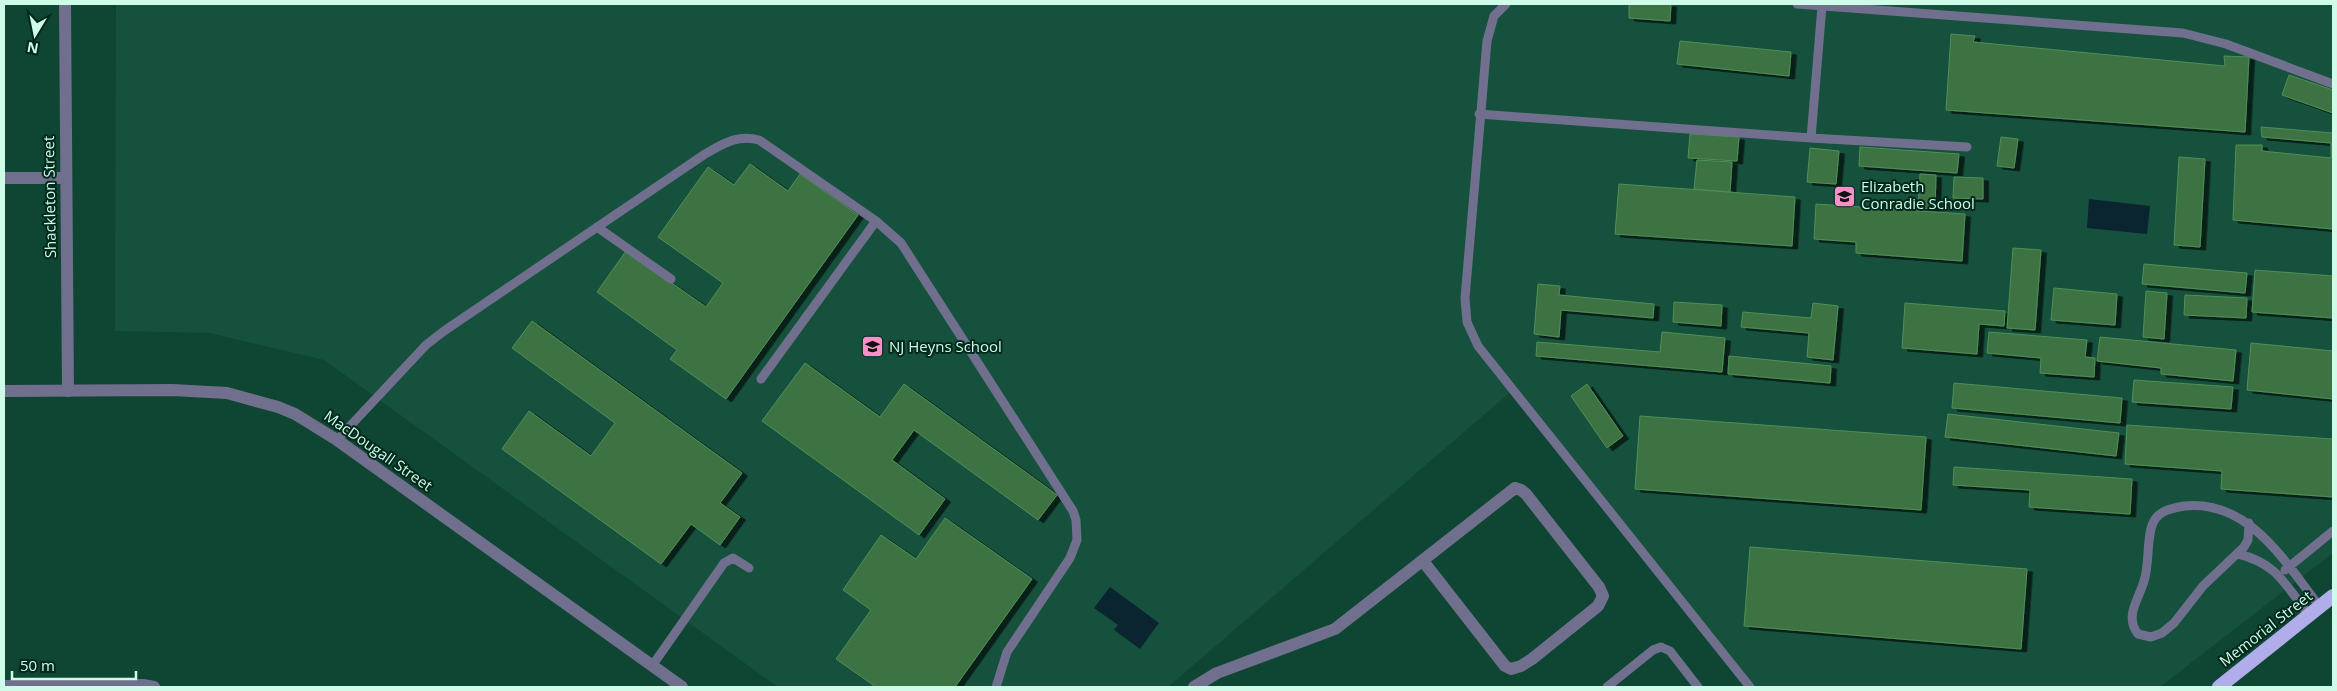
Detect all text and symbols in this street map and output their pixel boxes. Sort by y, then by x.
north arrow [10,10,60,60]
text: N [25,38,40,59]
street label: Shackleton Street [38,136,60,258]
place label: Elizabeth Conradie School [1861,176,1975,213]
school or university icon: Elizabeth Conradie School [1833,184,1857,208]
school or university icon: NJ Heyns School [861,335,885,359]
place label: NJ Heyns School [889,336,1002,356]
street label: MacDougall Street [320,405,437,495]
street label: Memorial Street [2215,586,2316,671]
scale bar [12,648,136,680]
text: 50 m [20,655,55,675]

